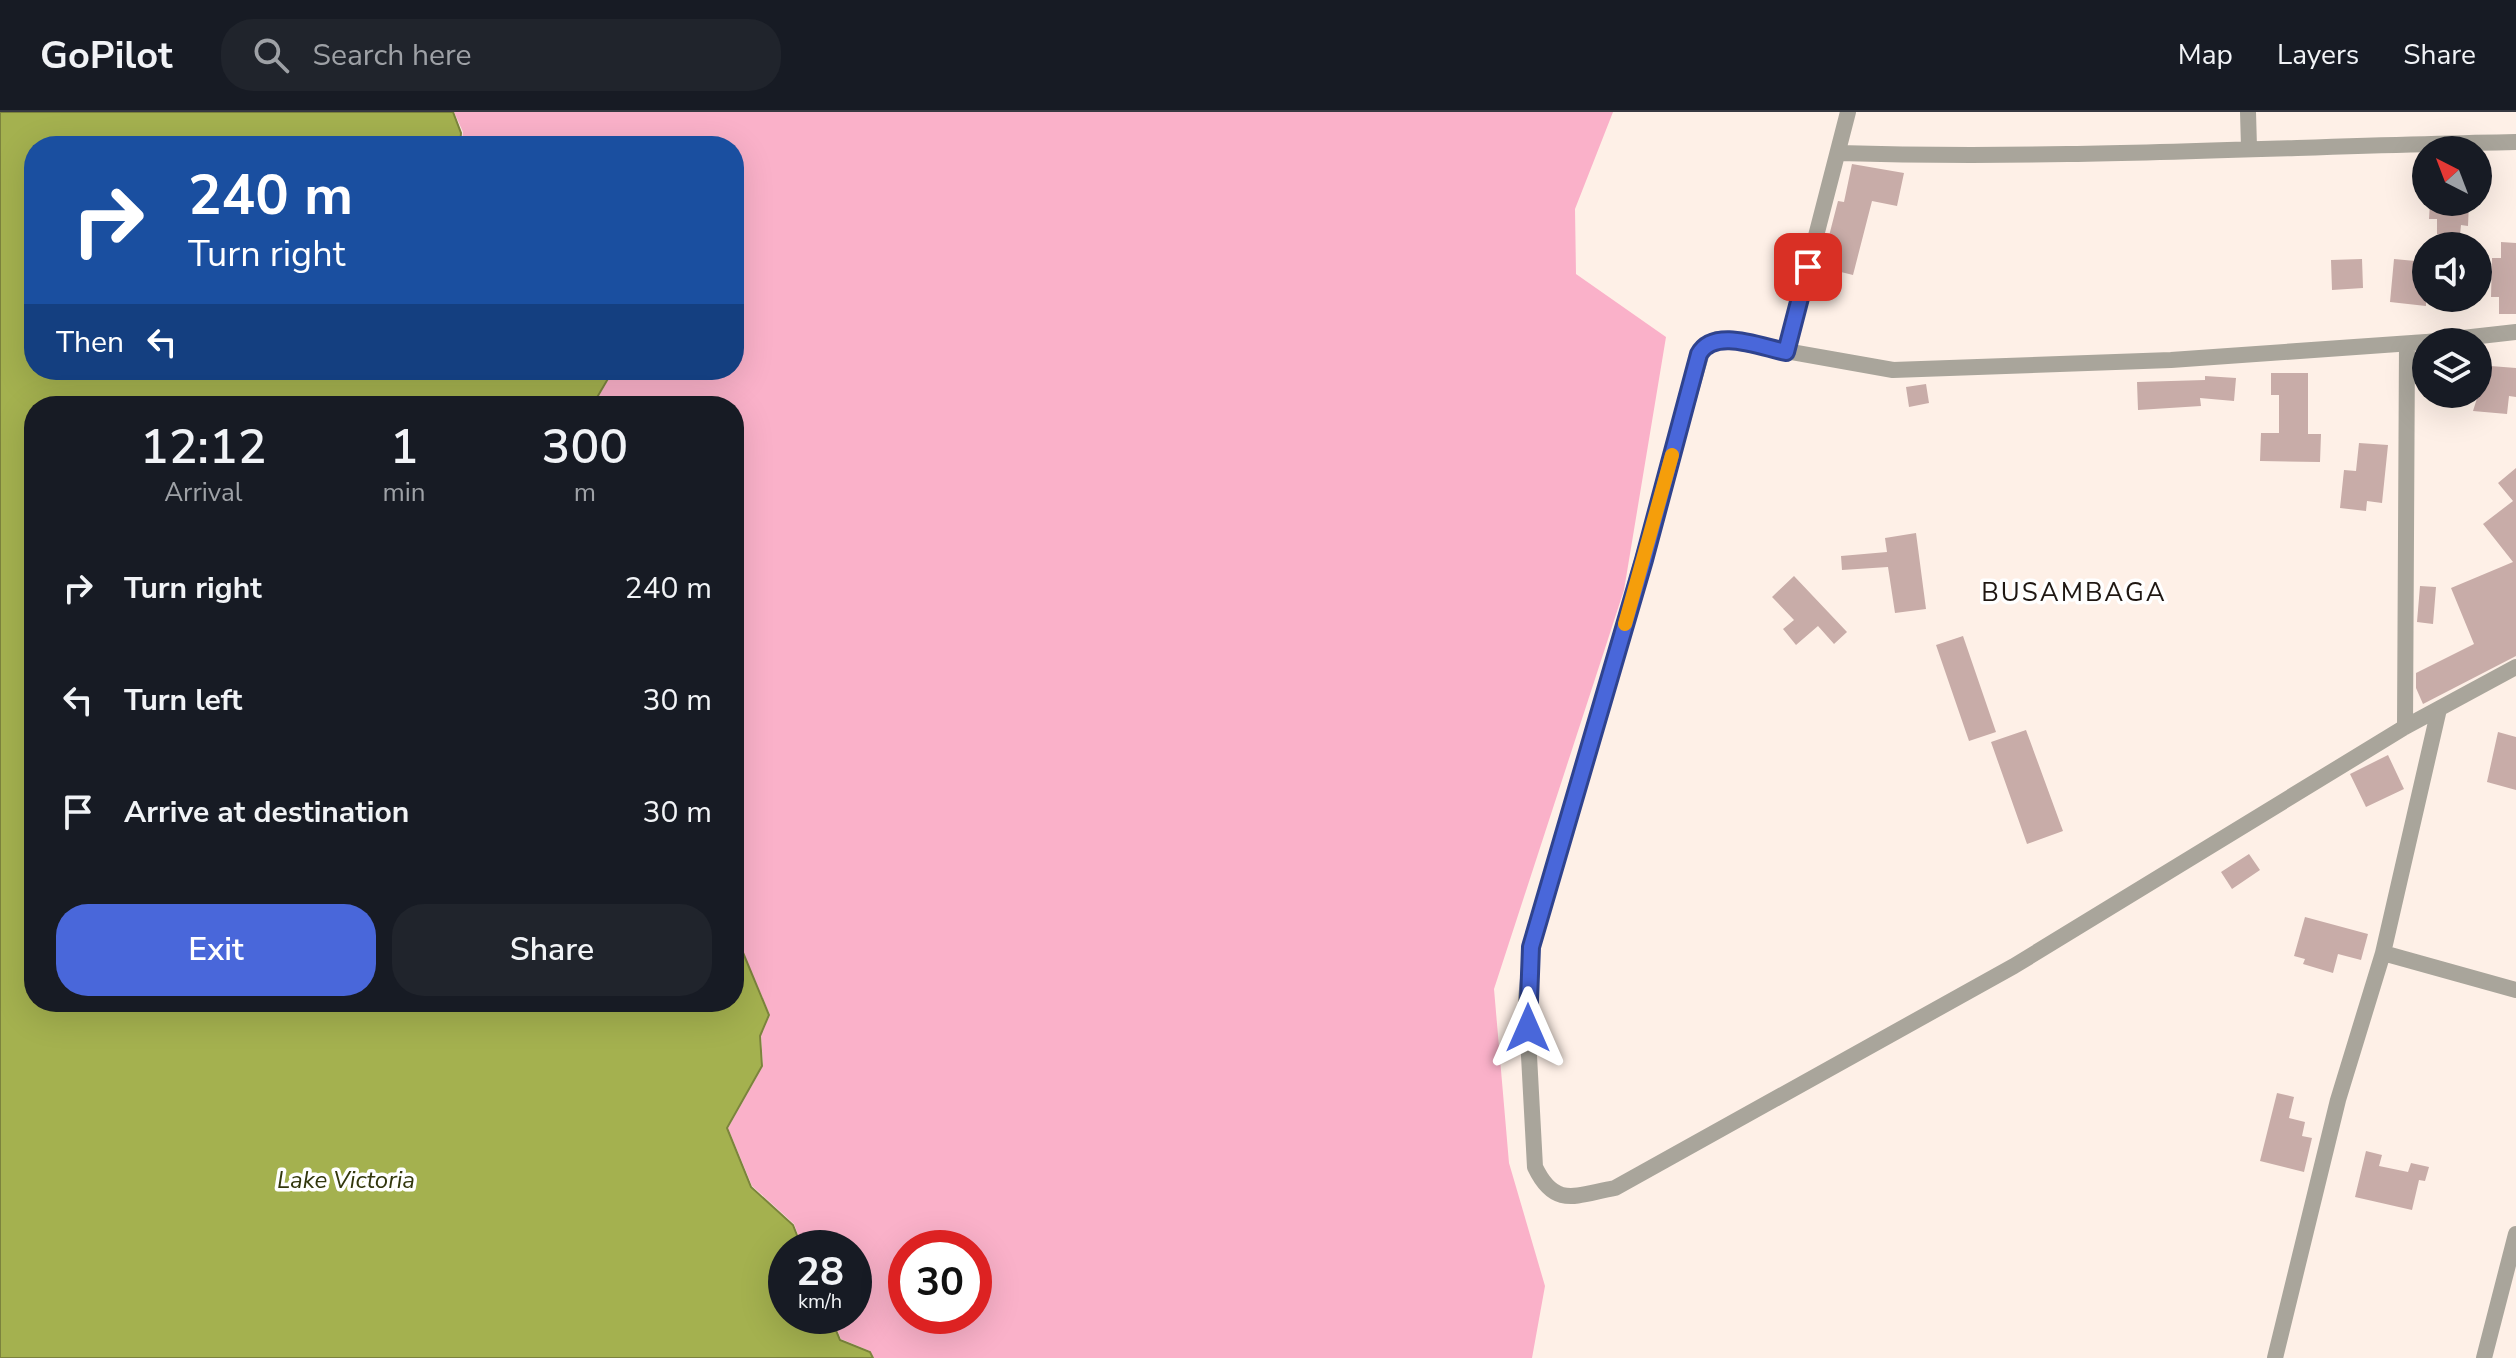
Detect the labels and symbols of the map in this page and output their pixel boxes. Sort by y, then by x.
north arrow [2412,136,2492,216]
pin [1774,233,1842,301]
district label: BUSAMBAGA [1981,575,2167,610]
position arrow [1486,986,1570,1070]
water label: Lake Victoria [277,1164,415,1196]
speed limit sign: 30 [888,1230,992,1334]

